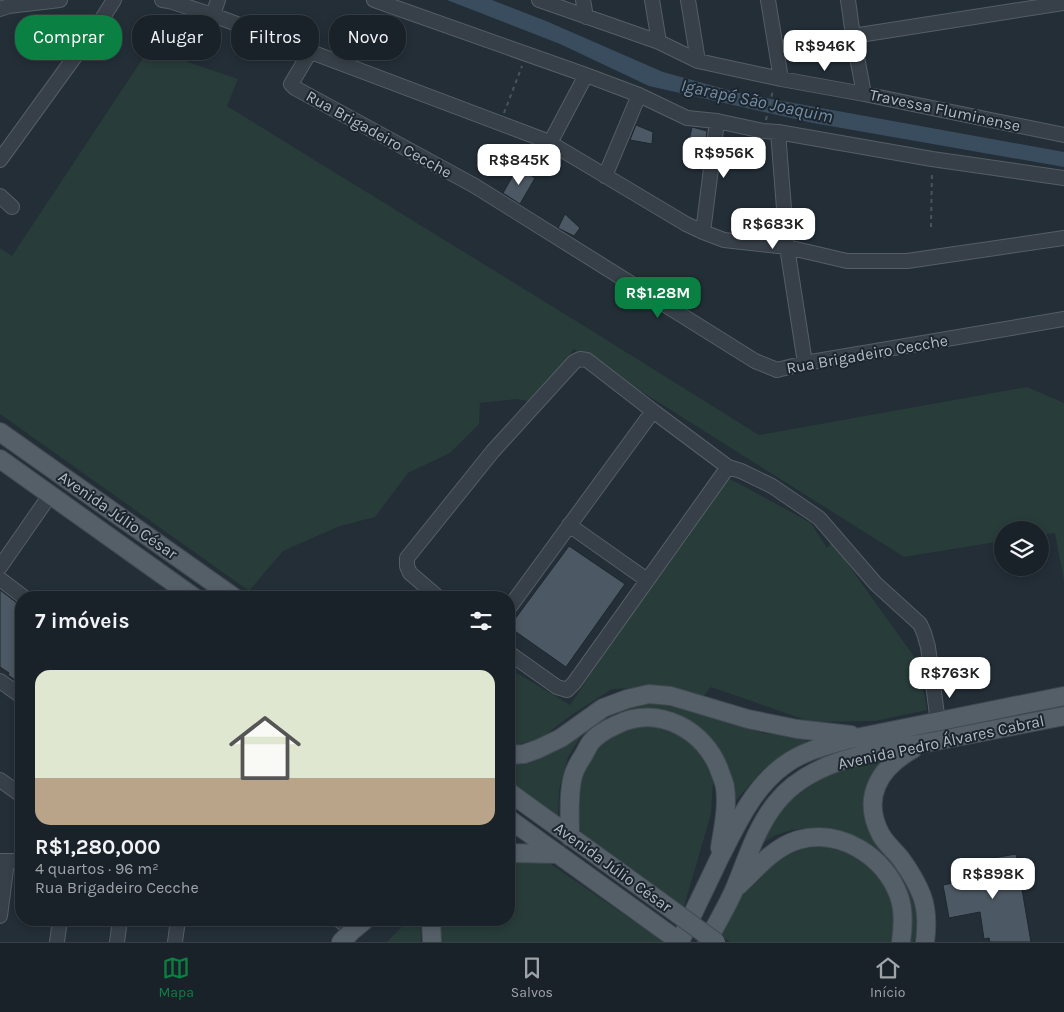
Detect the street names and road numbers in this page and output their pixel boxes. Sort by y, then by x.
street label: Travessa Fluminense [868,85,1022,135]
street label: Rua Brigadeiro Cecche [303,86,455,182]
street label: Rua Brigadeiro Cecche [785,330,949,378]
street label: Avenida Júlio César [55,467,181,563]
street label: Avenida Pedro Álvares Cabral [836,711,1046,773]
street label: Avenida Júlio César [551,818,676,916]

